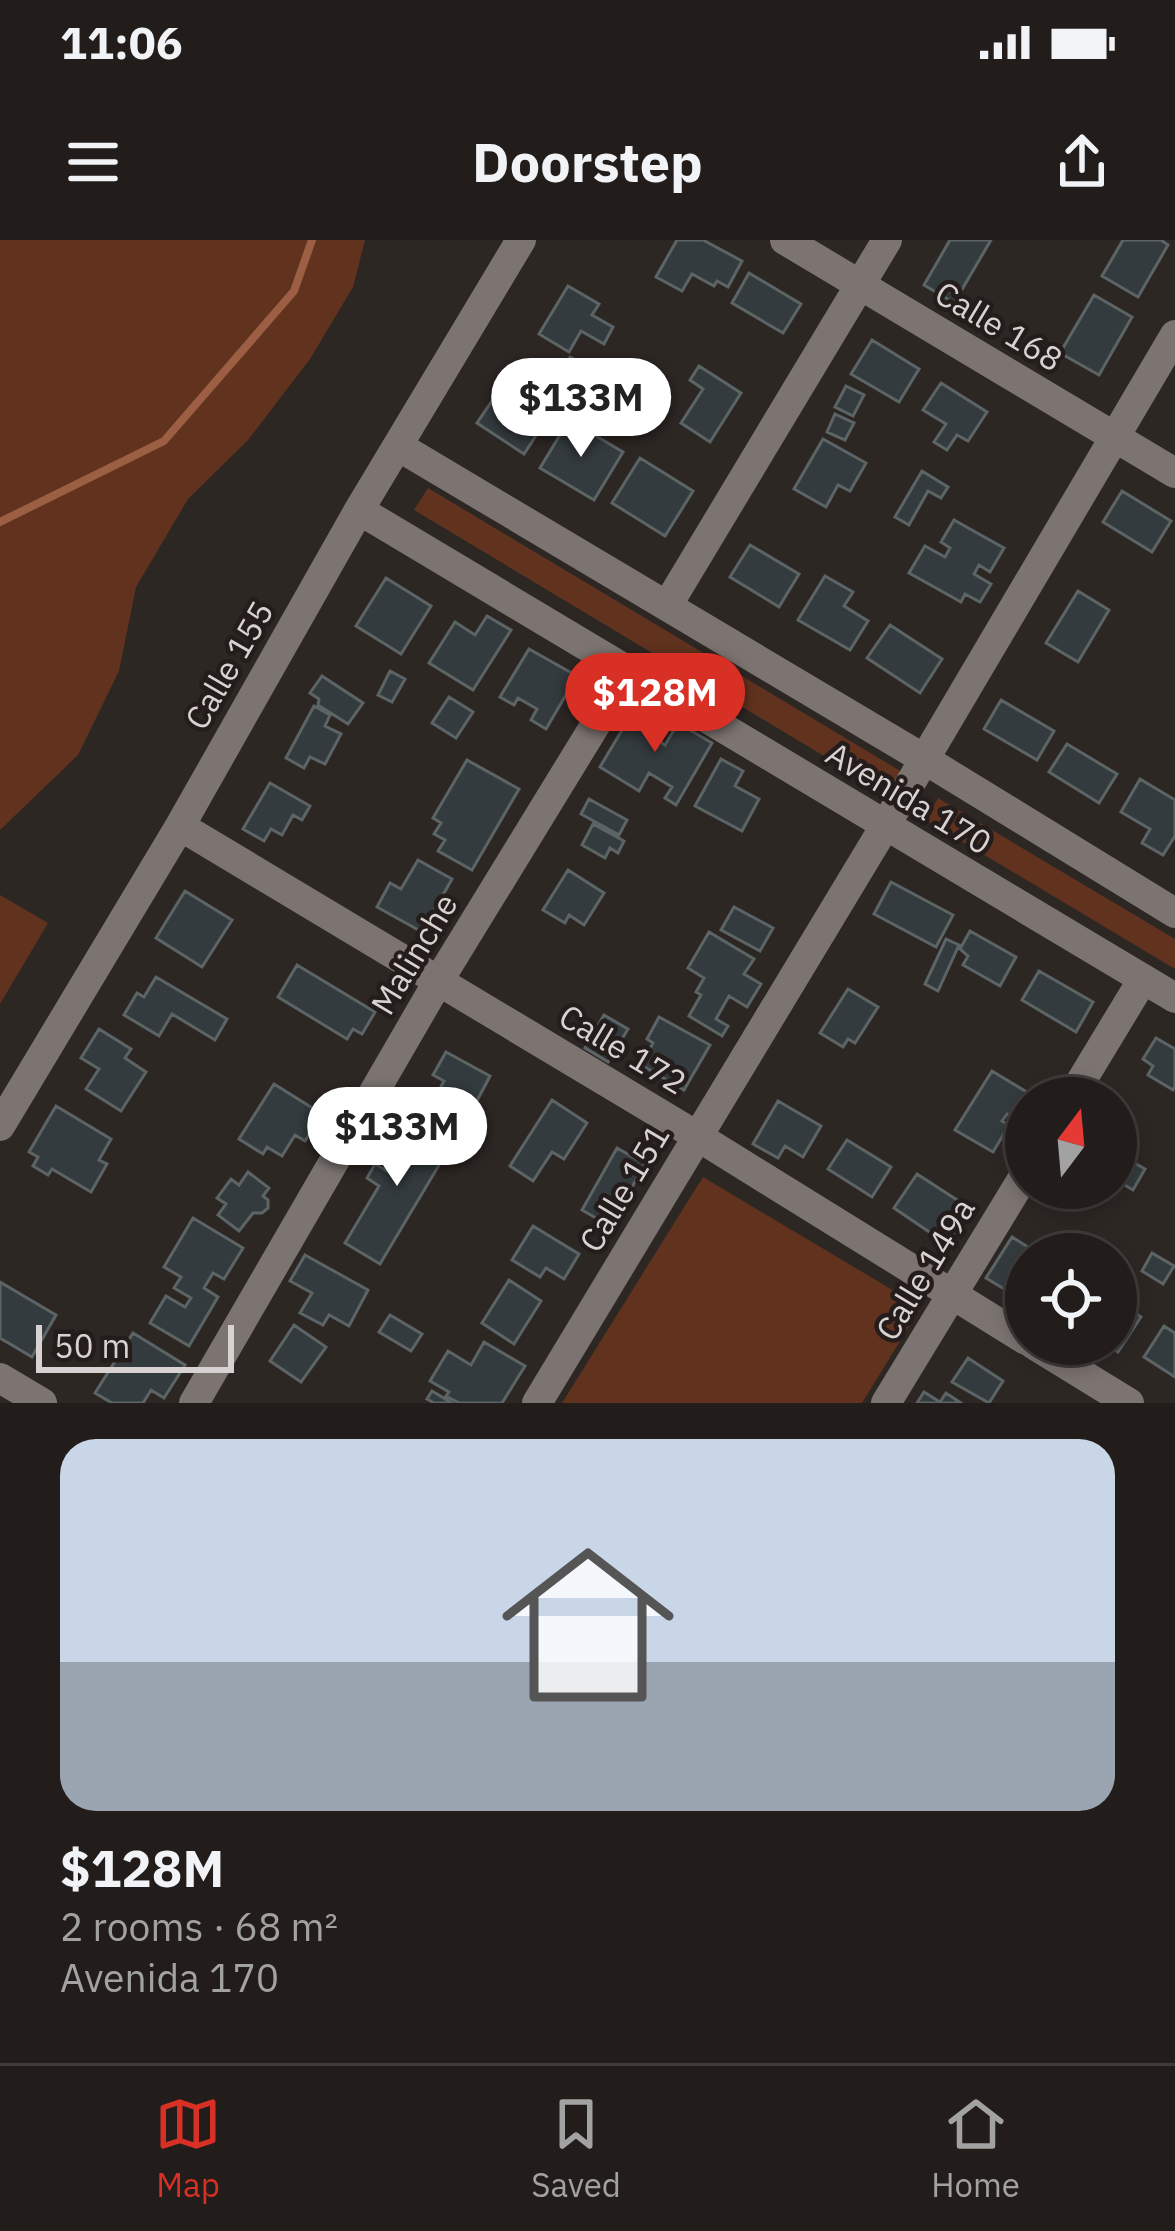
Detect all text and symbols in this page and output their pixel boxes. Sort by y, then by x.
text: 11:06 [60,13,183,71]
text: Doorstep [472,127,703,197]
icon: menu [60,129,126,195]
icon: share [1049,129,1115,195]
street label: Calle 168 [928,271,1071,380]
pin: $133M [497,358,665,460]
text: $133M [518,371,644,422]
street label: Calle 155 [175,593,282,737]
pin: $128M [571,653,739,755]
text: $128M [592,666,718,717]
street label: Avenida 170 [819,731,1000,864]
street label: Malinche [361,885,466,1022]
street label: Calle 172 [552,994,695,1103]
north arrow [1005,1077,1137,1209]
map controls [1005,1077,1137,1365]
pin: $133M [313,1087,481,1189]
text: $133M [334,1100,460,1151]
street label: Calle 151 [569,1116,678,1259]
street label: Calle 149a [865,1190,984,1348]
button: locate [1005,1233,1137,1365]
scale bar [36,1319,234,1372]
text: 50 m [54,1324,130,1367]
icon: home [480,1517,696,1733]
text: $128M [60,1835,224,1901]
text: 2 rooms · 68 m² [60,1901,338,1952]
text: Avenida 170 [60,1952,279,2003]
tab: Map [155,2091,221,2206]
tab: Saved [531,2091,621,2206]
tab: Home [931,2091,1020,2206]

